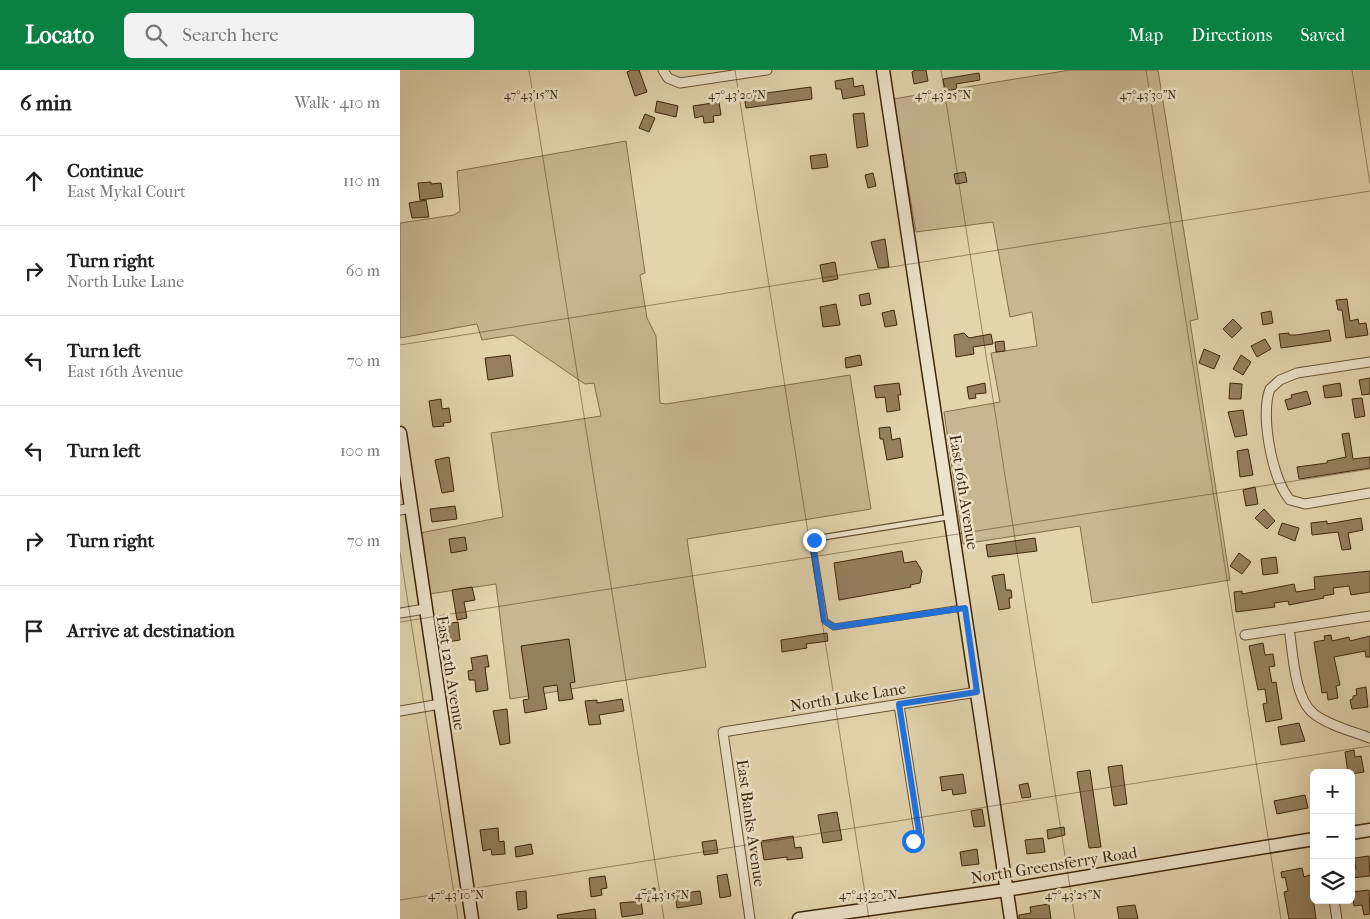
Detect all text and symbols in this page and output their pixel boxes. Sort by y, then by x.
search box [124,13,474,58]
text: Locato [25,21,94,49]
icon: search [142,21,170,49]
text: Search here [182,24,279,46]
text: Map [1129,25,1163,46]
text: Directions [1191,25,1272,46]
text: Saved [1300,25,1345,46]
text: 47°43'15"N [504,88,558,102]
text: 47°43'20"N [708,88,766,102]
text: 47°43'25"N [915,88,971,102]
text: 47°43'30"N [1120,88,1176,102]
text: 6 min [20,91,72,115]
text: Walk · 410 m [295,93,380,112]
text: Continue [67,160,143,182]
icon: ahead [20,167,48,195]
text: 110 m [343,171,380,190]
text: East Mykal Court [67,182,186,201]
text: Turn right [67,250,154,272]
icon: right [20,257,48,285]
text: 60 m [346,261,380,280]
text: North Luke Lane [67,272,184,291]
text: Turn left [67,340,141,362]
icon: left [20,347,48,375]
text: 70 m [347,351,380,370]
text: East 16th Avenue [67,362,183,381]
street label: East 16th Avenue [946,433,982,551]
icon: left [20,437,48,465]
text: Turn left [67,440,141,462]
text: 100 m [340,441,380,460]
icon: right [20,527,48,555]
route end [803,529,826,552]
text: Turn right [67,530,154,552]
text: 70 m [347,531,380,550]
street label: East 12th Avenue [433,614,469,732]
icon: arrive [20,617,48,645]
text: Arrive at destination [67,620,235,642]
street label: North Luke Lane [789,678,907,716]
street label: East Banks Avenue [733,758,769,888]
map controls [1310,769,1355,904]
button: + [1310,769,1355,814]
button: − [1310,814,1355,859]
route start [902,830,925,853]
street label: North Greensferry Road [970,842,1139,888]
button: layers [1310,859,1355,904]
text: 47°43'10"N [428,888,484,902]
text: 47°43'15"N [635,888,689,902]
text: 47°43'20"N [839,888,897,902]
text: 47°43'25"N [1045,888,1101,902]

